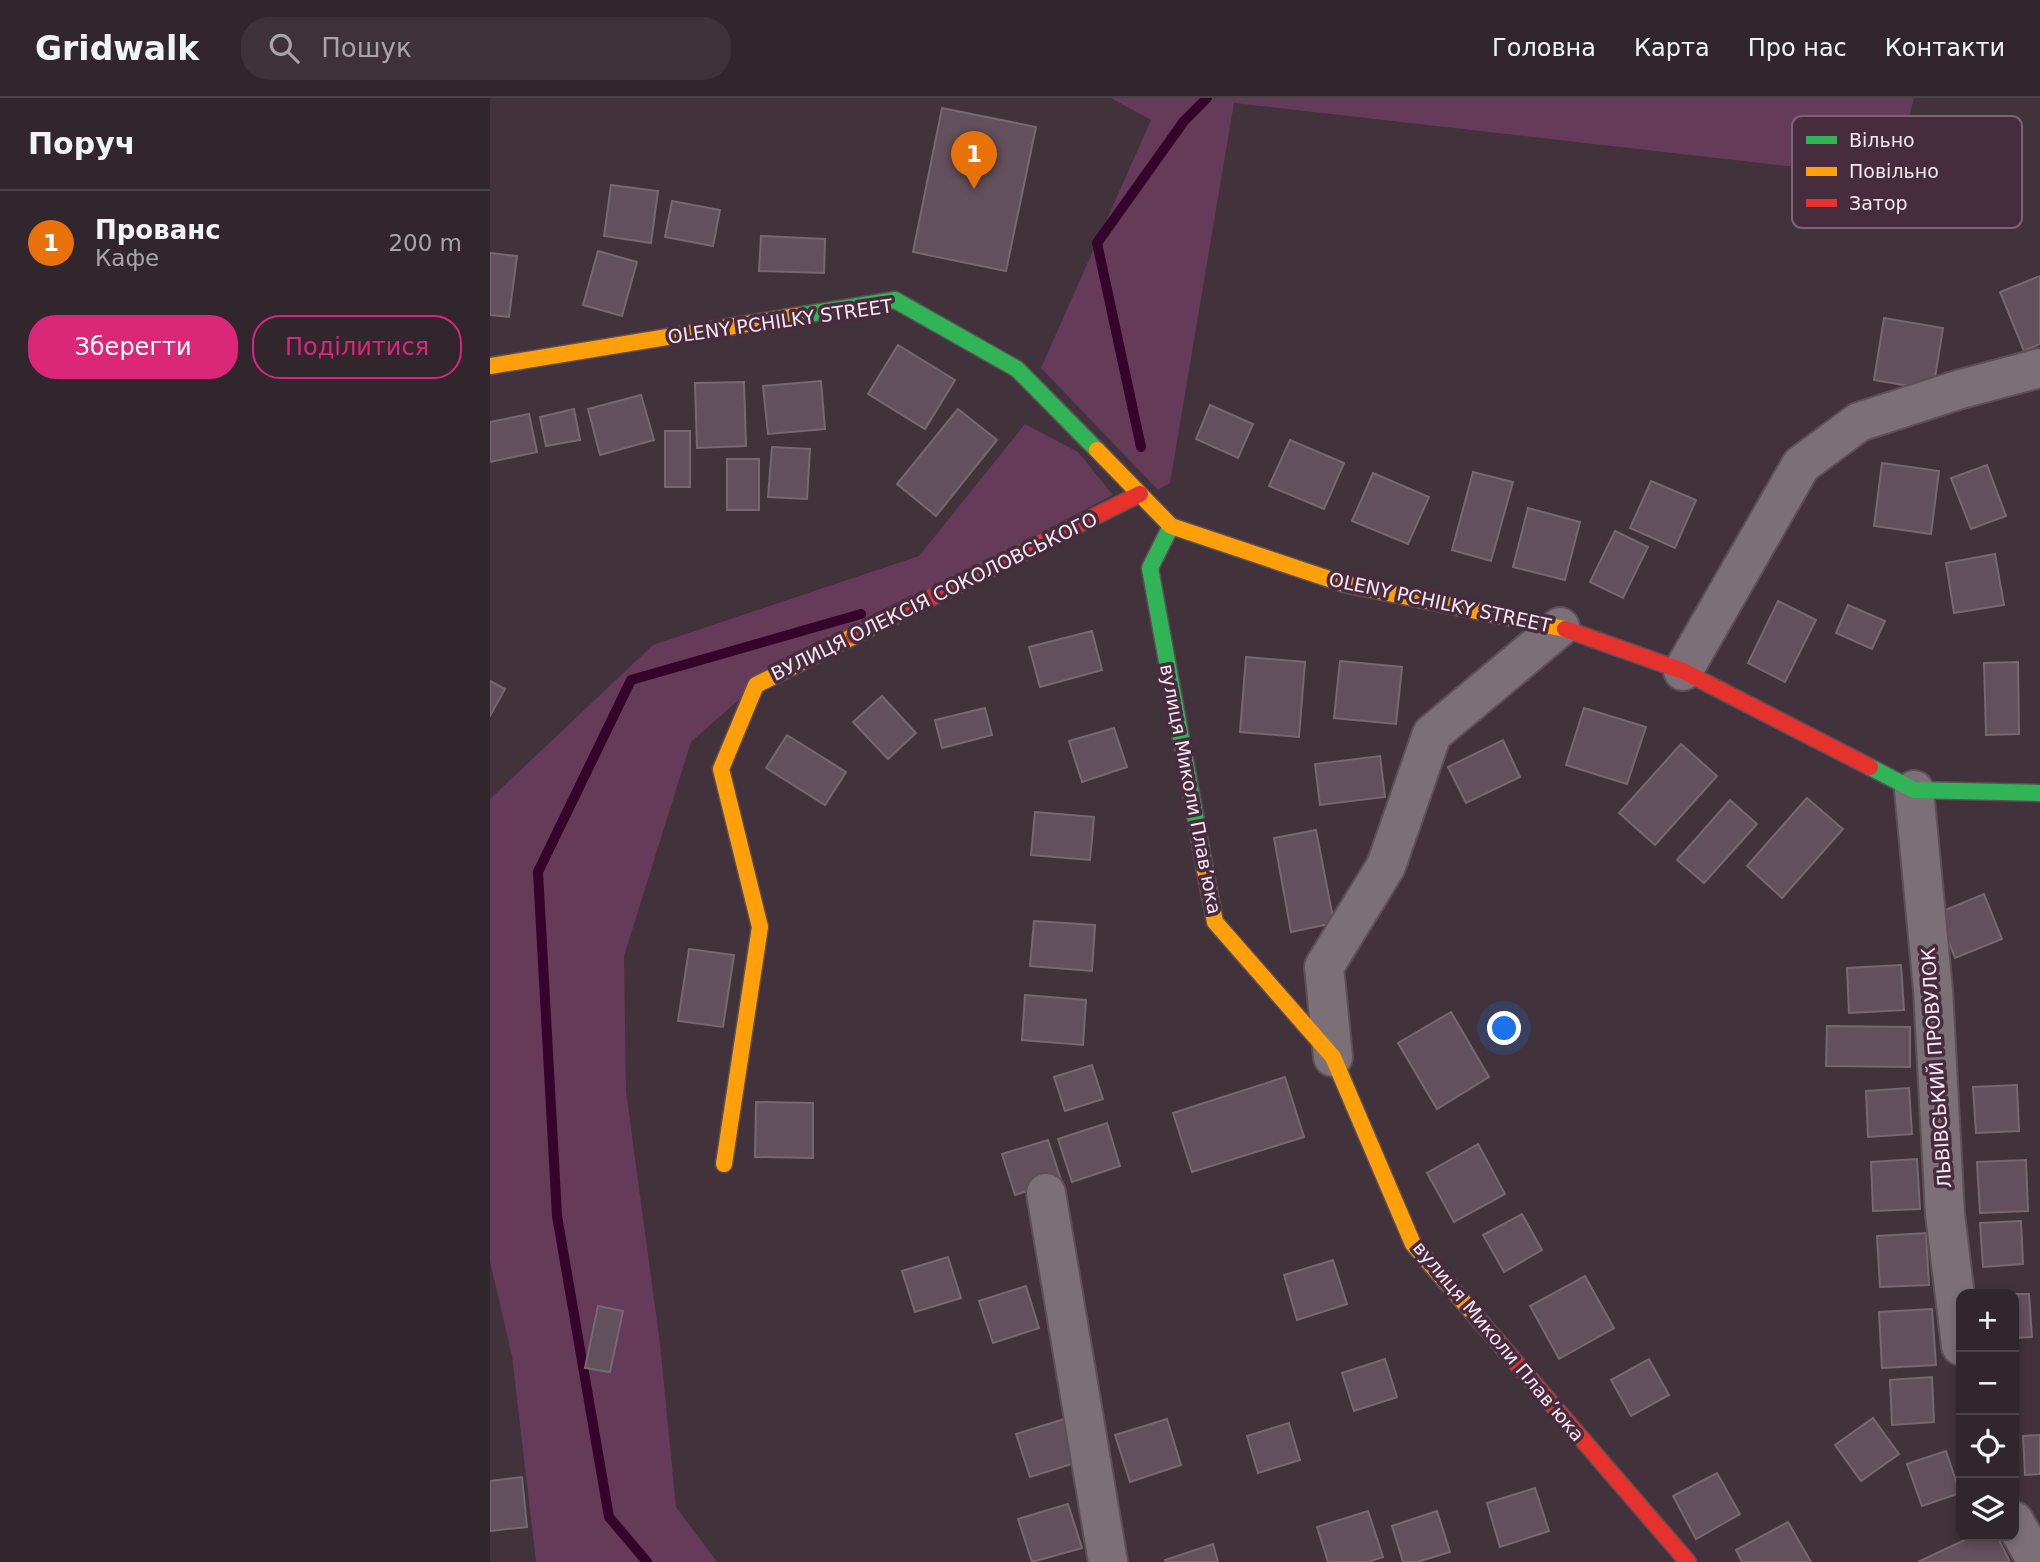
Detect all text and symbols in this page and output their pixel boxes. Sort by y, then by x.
search box [241,17,731,80]
text: Gridwalk [35,29,199,68]
icon: search [265,29,303,67]
text: Пошук [321,33,412,63]
text: Головна [1492,34,1596,62]
text: Карта [1634,34,1710,62]
text: Про нас [1748,34,1847,62]
text: Контакти [1885,34,2005,62]
legend [1792,116,2022,228]
text: Поруч [28,126,135,161]
text: Вільно [1849,129,1915,151]
pin: 1 [951,131,997,189]
text: Повільно [1849,160,1939,182]
text: Затор [1849,192,1908,214]
text: Прованс [95,215,221,245]
text: 1 [43,230,59,256]
text: 200 m [388,230,462,256]
text: Кафе [95,245,159,271]
street label: OLENY PCHILKY STREET [666,294,894,348]
button: Зберегти [28,315,238,379]
button: Поділитися [252,315,462,379]
street label: ВУЛИЦЯ ОЛЕКСІЯ СОКОЛОВСЬКОГО [767,507,1101,685]
street label: OLENY PCHILKY STREET [1327,568,1553,636]
street label: вулиця Миколи Плавʼюка [1156,662,1226,916]
street label: ЛЬВІВСЬКИЙ ПРОВУЛОК [1917,946,1955,1189]
your location [1487,1011,1521,1045]
street label: вулиця Миколи Плавʼюка [1409,1237,1589,1445]
map controls [1956,1289,2019,1541]
button: + [1956,1289,2019,1352]
button: − [1956,1352,2019,1415]
button: locate [1956,1415,2019,1478]
button: layers [1956,1478,2019,1541]

